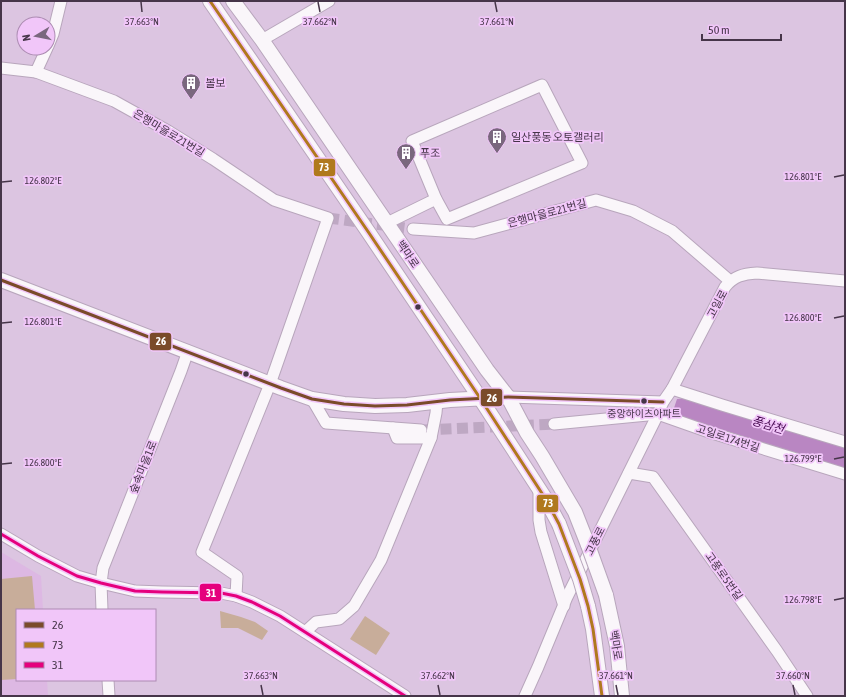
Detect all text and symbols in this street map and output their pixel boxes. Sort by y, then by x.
north arrow [16,16,56,56]
text: 37.663°N [125,16,159,27]
text: 37.662°N [303,16,337,27]
text: 37.661°N [480,16,514,27]
scale bar [702,16,781,42]
text: 50 m [708,23,730,37]
text: N [20,33,33,42]
building icon: 볼보 [180,72,202,100]
place label: 볼보 [205,77,225,89]
street label: 은행마을로21번길 [131,107,207,159]
building icon: 일산풍동 오토갤러리 [486,126,508,154]
place label: 일산풍동 오토갤러리 [511,131,604,143]
building icon: 푸조 [395,142,417,170]
place label: 푸조 [420,147,440,159]
line badge: 73 [313,158,336,177]
text: 73 [319,161,329,173]
text: 126.801°E [785,171,822,182]
text: 126.802°E [25,175,62,186]
street label: 은행마을로21번길 [506,197,588,229]
street label: 백마로 [395,238,421,270]
street label: 고일로 [705,288,729,320]
unlabelled marker [413,302,423,312]
text: 126.800°E [785,312,822,323]
text: 126.801°E [25,316,62,327]
line badge: 26 [149,332,172,351]
text: 26 [156,335,166,347]
unlabelled marker [241,369,251,379]
line badge: 26 [480,388,503,407]
text: 26 [487,392,497,404]
marker: 중앙하이츠아파트 [639,396,649,406]
place label: 중앙하이츠아파트 [607,408,681,419]
water label: 풍삼천 [750,413,788,437]
street label: 고일로174번길 [695,422,761,454]
street label: 숲속마을1로 [127,439,159,495]
text: 126.799°E [785,453,822,464]
text: 126.800°E [25,457,62,468]
line badge: 73 [536,494,559,513]
text: 73 [543,497,553,509]
street label: 고풍로 [583,525,607,557]
street label: 고풍로5번길 [703,550,745,602]
line badge: 31 [199,583,222,602]
text: 31 [206,587,216,599]
text: 126.798°E [785,594,822,605]
legend [16,609,156,681]
text: 26 [52,618,64,632]
street label: 백마로 [608,629,624,661]
text: 73 [52,638,63,652]
text: 31 [52,658,64,672]
text: 37.663°N [244,670,278,681]
text: 37.662°N [421,670,455,681]
text: 37.661°N [599,670,633,681]
text: 37.660°N [776,670,810,681]

